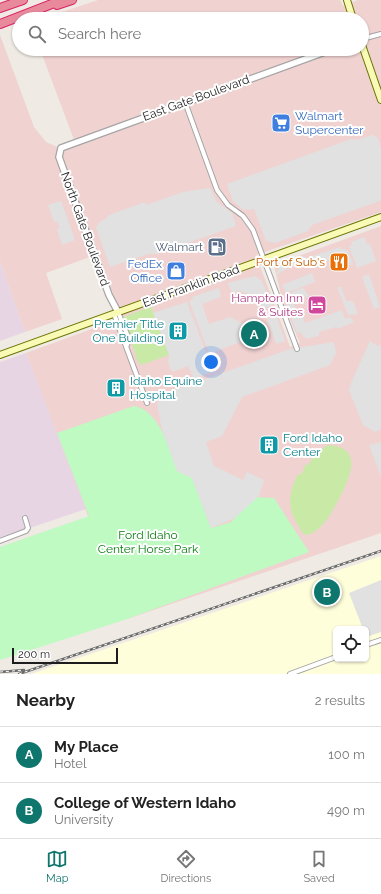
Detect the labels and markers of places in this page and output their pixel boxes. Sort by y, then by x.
place label: Walmart Supercenter [295,109,364,137]
supermarket icon: Walmart Supercenter [270,112,292,134]
fuel station icon: Walmart [206,236,228,258]
place label: Walmart [155,240,203,254]
restaurant icon: Port of Sub's [328,251,350,273]
place label: Port of Sub's [256,255,325,269]
place label: FedEx Office [127,257,162,285]
shop icon: FedEx Office [165,260,187,282]
place label: Hampton Inn & Suites [231,291,303,319]
hotel icon: Hampton Inn & Suites [306,294,328,316]
place label: Premier Title One Building [92,317,164,345]
pin: A [241,319,267,349]
building icon: Premier Title One Building [167,320,189,342]
place label: Idaho Equine Hospital [130,374,202,402]
building icon: Idaho Equine Hospital [105,377,127,399]
place label: Ford Idaho Center [283,431,342,459]
building icon: Ford Idaho Center [258,434,280,456]
pin: B [314,577,340,607]

